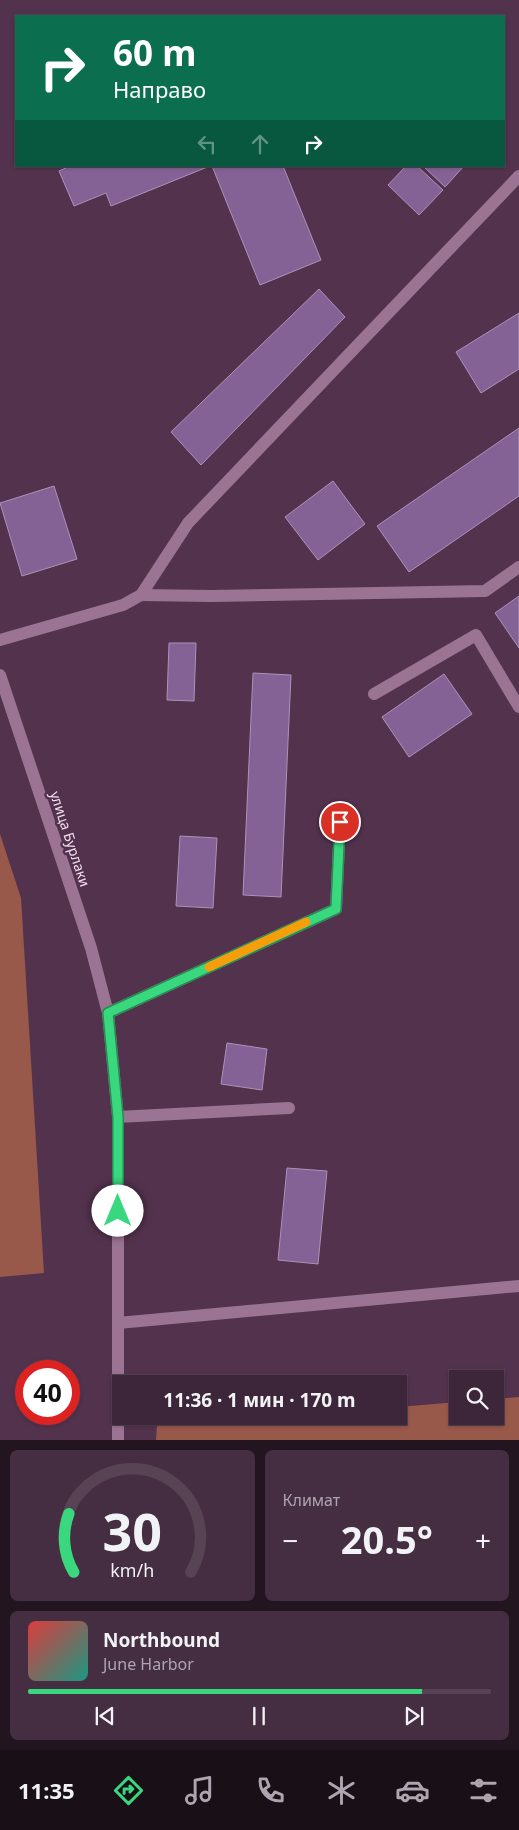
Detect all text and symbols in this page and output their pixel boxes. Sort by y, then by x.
text: 60 m [113,29,196,76]
icon: right [30,35,95,100]
text: Направо [113,74,206,104]
icon: left [193,130,221,158]
icon: ahead [246,130,274,158]
icon: right [299,130,327,158]
street label: улица Бурлаки [46,789,95,889]
pin [319,801,361,843]
icon: arrive [326,808,354,836]
position arrow [91,1184,143,1236]
speed limit sign: 40 [15,1360,80,1425]
map controls [449,1370,504,1425]
button: search [449,1370,504,1425]
text: 11:36 · 1 мин · 170 m [163,1387,356,1413]
text: Климат [283,1489,340,1511]
text: 30 [103,1495,162,1566]
text: 20.5° [341,1513,433,1565]
text: − [283,1521,299,1559]
text: + [475,1521,491,1559]
text: km/h [110,1558,154,1582]
text: Northbound [103,1627,220,1653]
text: June Harbor [103,1653,194,1675]
icon: previous [91,1702,119,1730]
icon: pause [245,1702,273,1730]
icon: next [400,1702,428,1730]
icon: directions [111,1773,146,1808]
icon: music [182,1773,217,1808]
icon: phone [253,1773,288,1808]
icon: climate [324,1773,359,1808]
icon: car [395,1773,430,1808]
icon: filters [466,1773,501,1808]
text: 11:35 [18,1775,75,1805]

